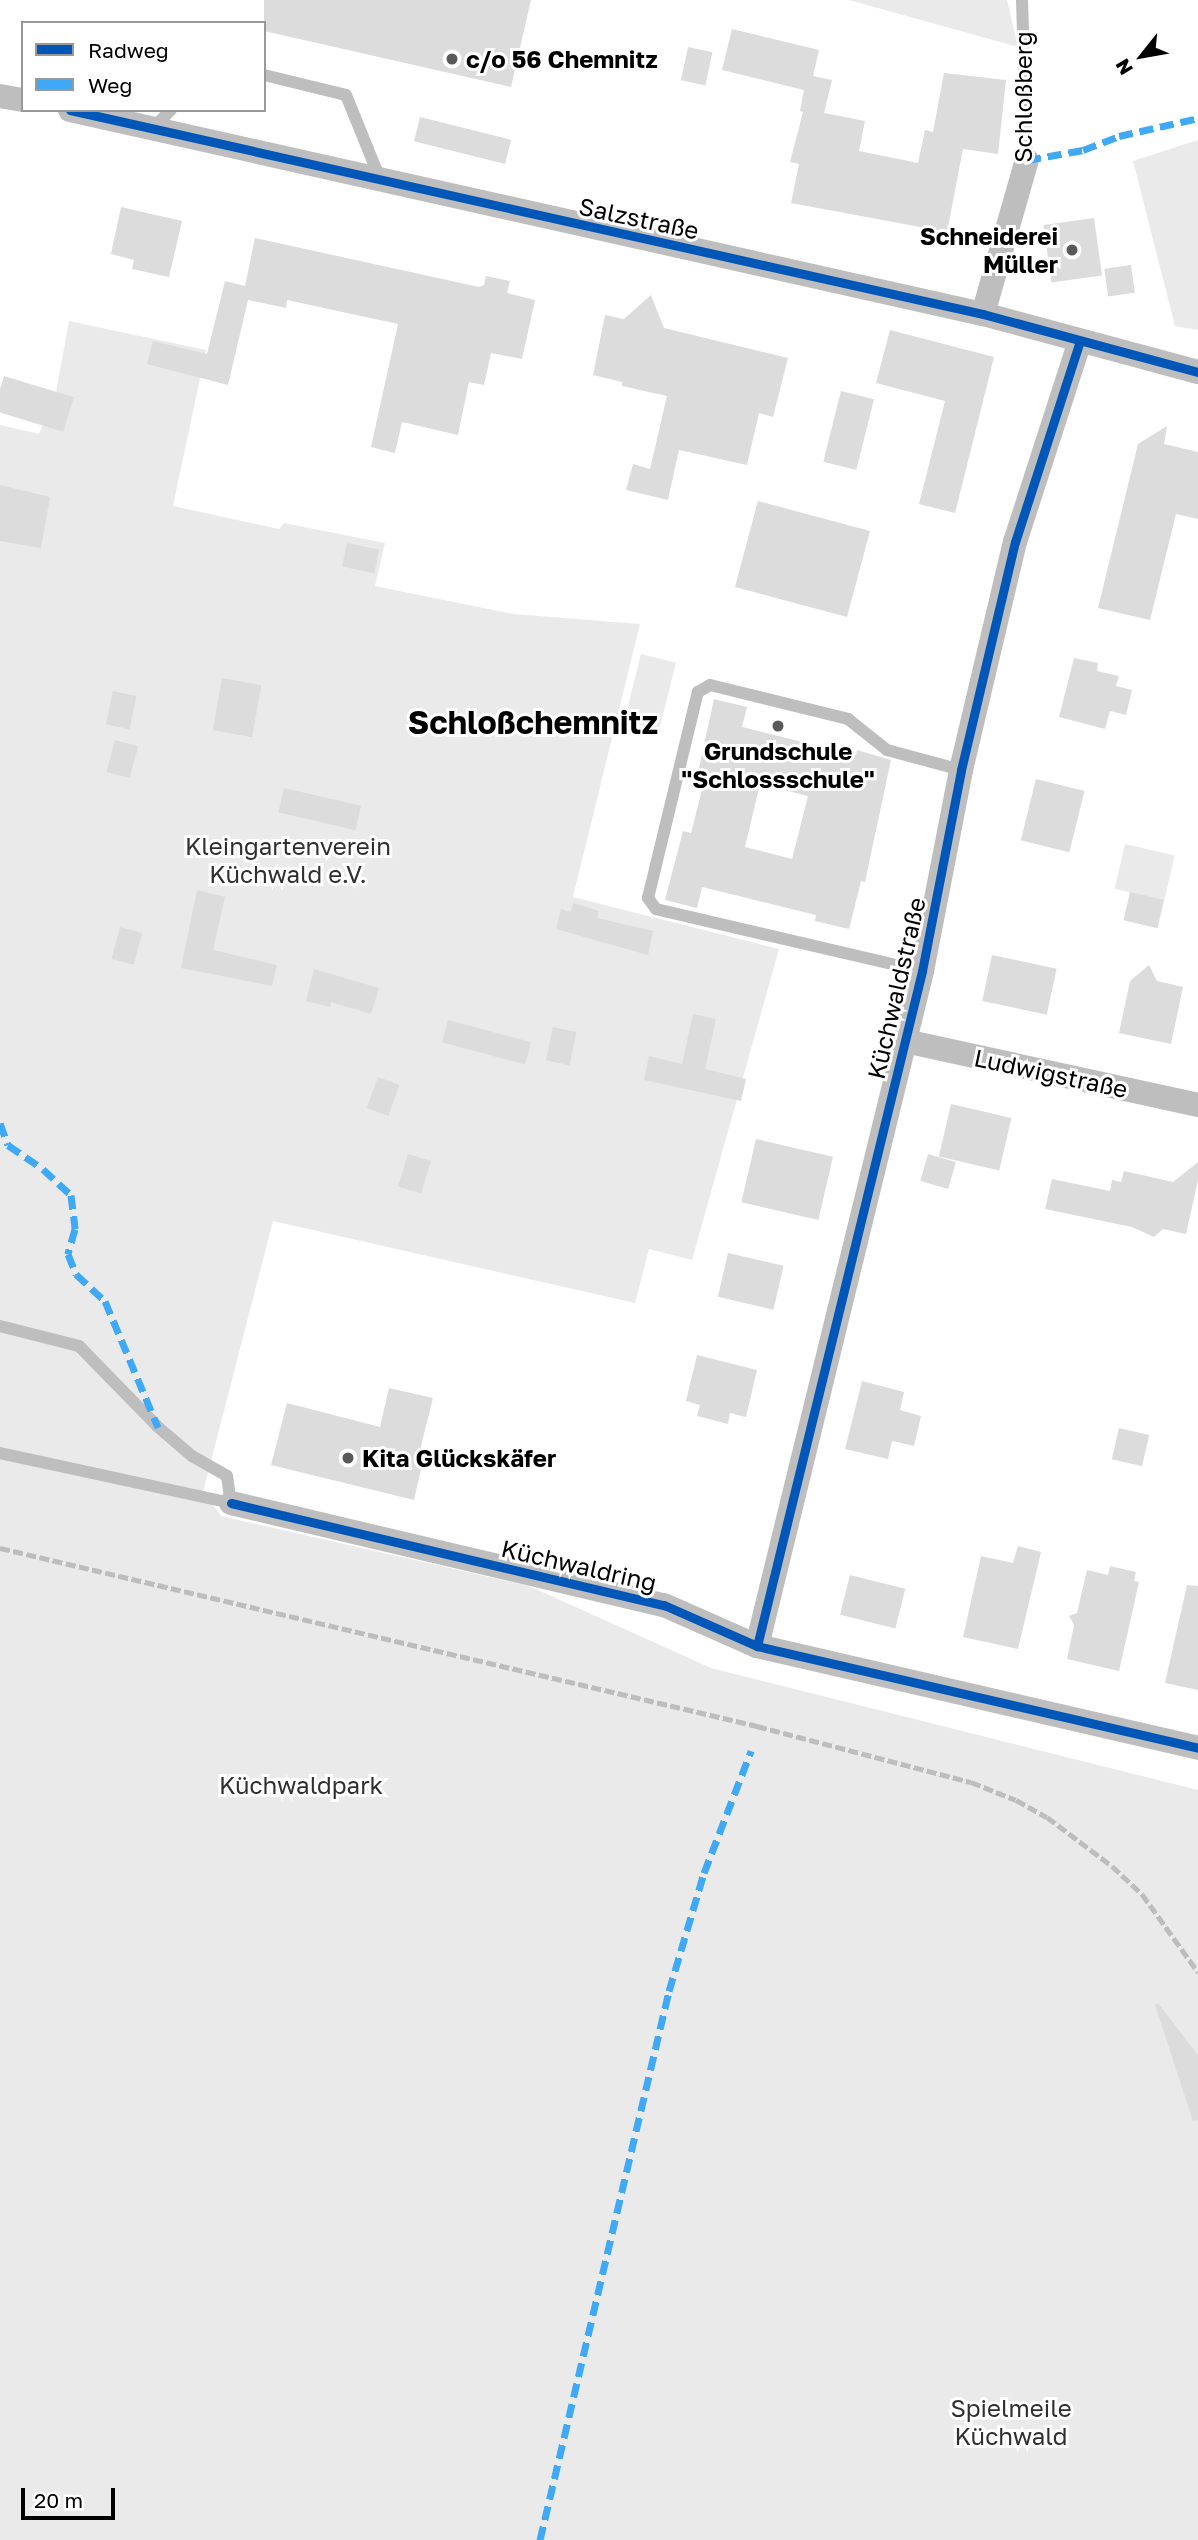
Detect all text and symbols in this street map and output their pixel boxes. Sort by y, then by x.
legend [21,21,266,112]
north arrow [1107,21,1177,91]
street label: Schloßberg [1009,31,1037,163]
text: Radweg [88,37,169,63]
place label: c/o 56 Chemnitz [466,45,658,73]
marker: c/o 56 Chemnitz [444,51,460,67]
text: N [1110,55,1137,79]
text: Weg [88,72,132,98]
street label: Salzstraße [576,191,702,245]
place label: Schneiderei Müller [920,222,1058,278]
marker: Schneiderei Müller [1064,242,1080,258]
district label: Schloßchemnitz [408,703,658,741]
marker: Grundschule "Schlossschule" [770,718,786,734]
place label: Grundschule "Schlossschule" [681,737,875,793]
park label: Kleingartenverein Küchwald e.V. [185,832,391,888]
street label: Küchwaldstraße [861,894,931,1082]
street label: Ludwigstraße [972,1043,1130,1103]
place label: Kita Glückskäfer [362,1444,556,1472]
marker: Kita Glückskäfer [340,1450,356,1466]
street label: Küchwaldring [499,1533,659,1597]
park label: Küchwaldpark [219,1771,383,1799]
park label: Spielmeile Küchwald [950,2394,1072,2450]
scale bar [24,2474,119,2518]
text: 20 m [34,2487,83,2513]

